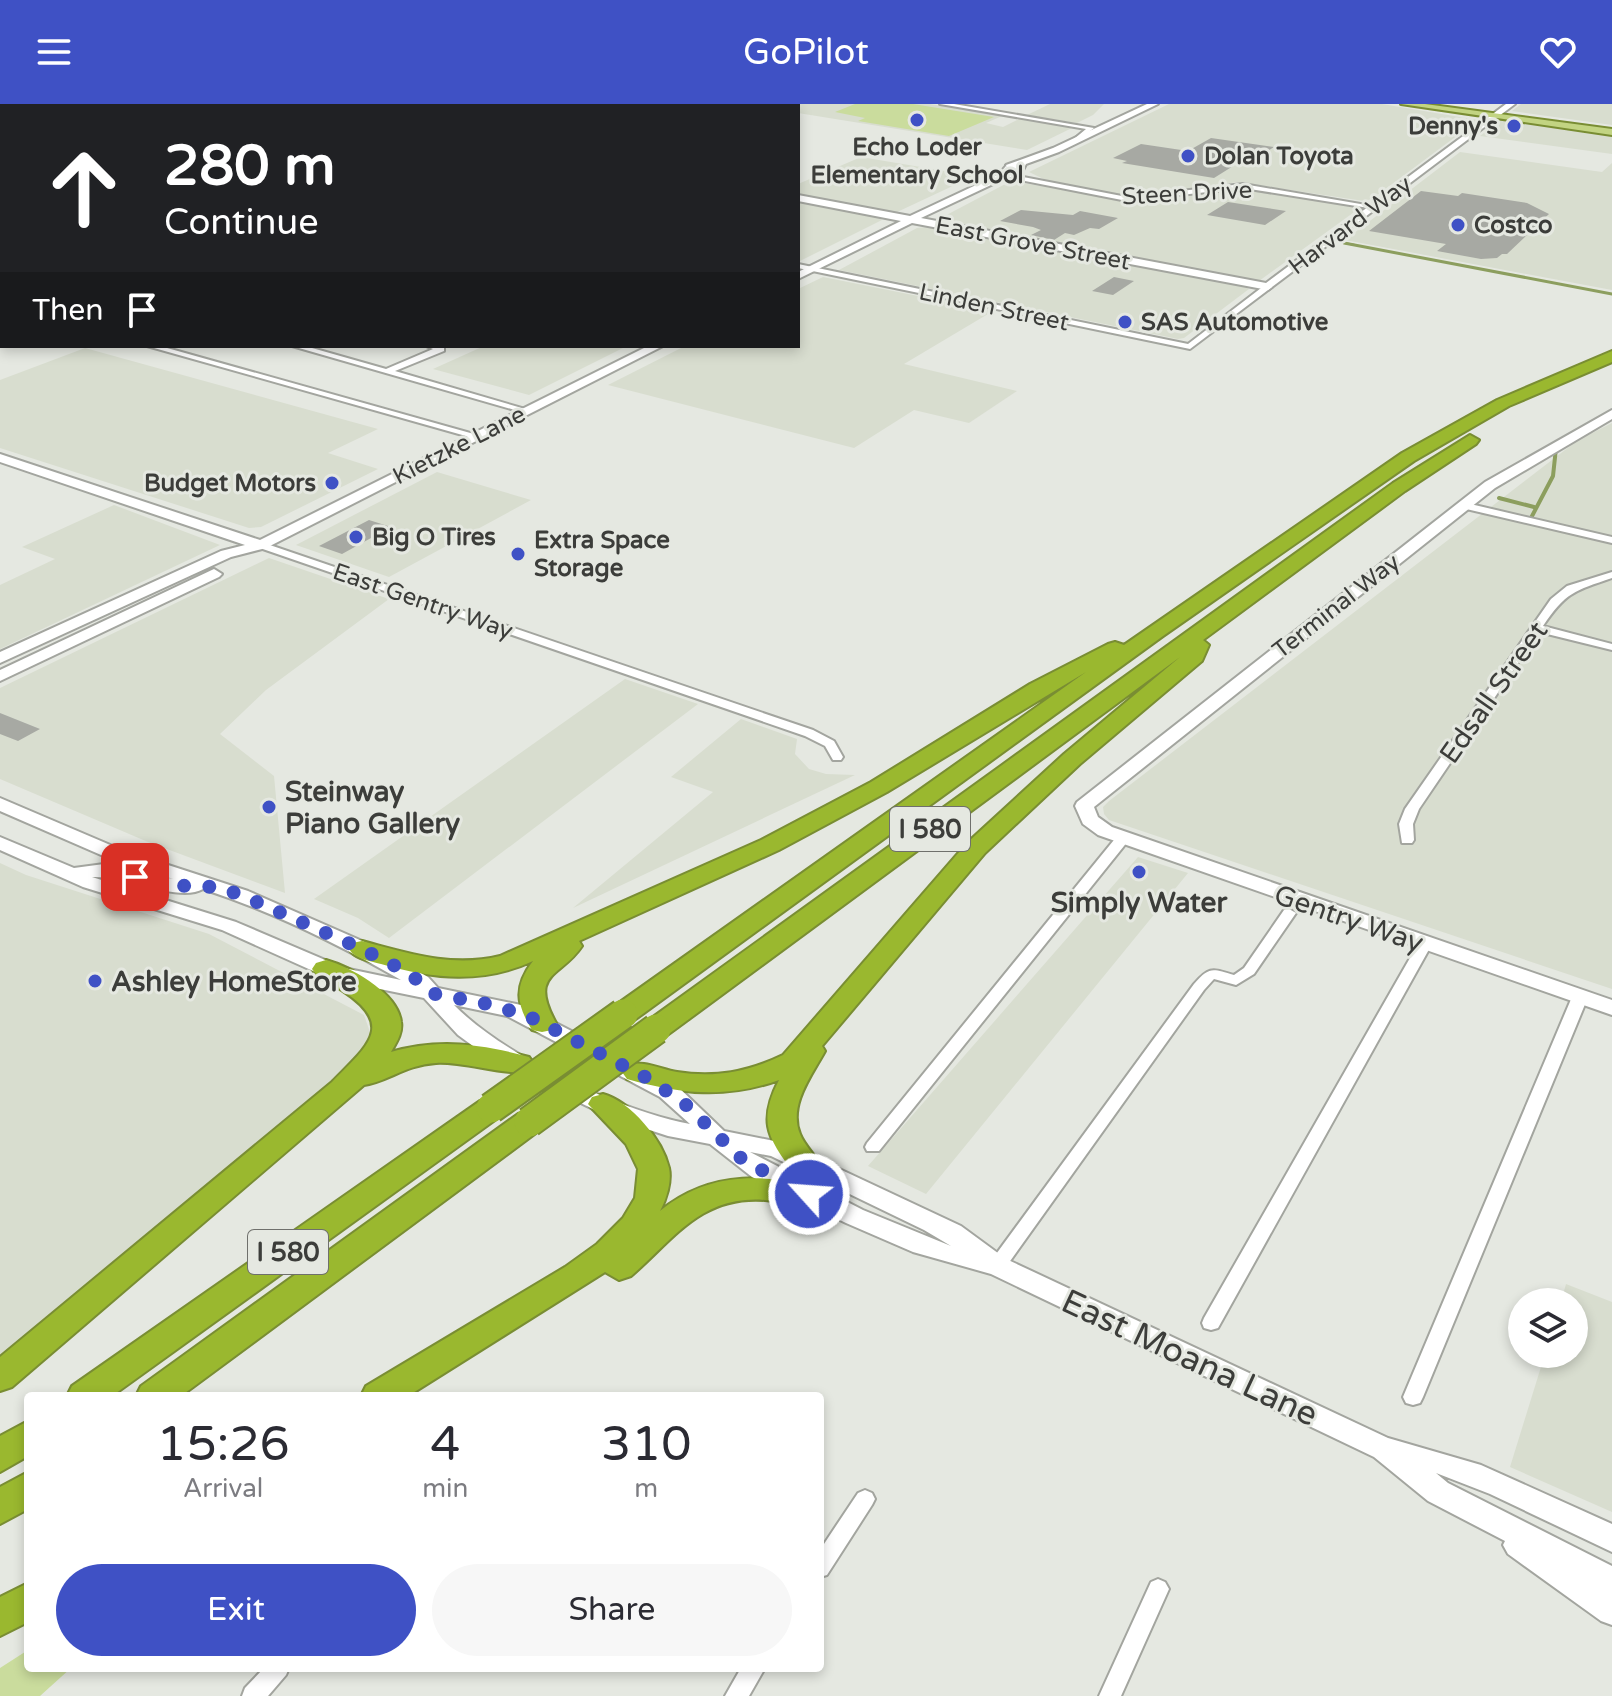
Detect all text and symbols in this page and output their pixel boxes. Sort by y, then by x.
icon: menu [32,30,76,74]
icon: heart [1536,30,1580,74]
text: GoPilot [743,31,869,74]
marker: Echo Loder Elementary School [908,111,926,129]
place label: Denny's [1408,112,1498,141]
marker: Denny's [1505,117,1523,135]
text: 280 m [164,133,335,200]
place label: Echo Loder Elementary School [810,133,1024,190]
icon: ahead [32,136,136,240]
place label: Dolan Toyota [1204,142,1354,171]
marker: Dolan Toyota [1179,147,1197,165]
street label: Harvard Way [1283,170,1418,281]
street label: Steen Drive [1121,176,1253,211]
text: Continue [164,201,319,244]
street label: East Grove Street [933,210,1133,277]
place label: Costco [1474,211,1553,240]
marker: Costco [1449,216,1467,234]
street label: Linden Street [916,277,1072,338]
icon: arrive [120,288,164,332]
text: Then [32,292,104,329]
place label: SAS Automotive [1141,308,1329,337]
marker: SAS Automotive [1116,313,1134,331]
street label: Kietzke Lane [388,400,530,491]
place label: Budget Motors [144,469,316,498]
marker: Budget Motors [323,474,341,492]
place label: Big O Tires [372,523,496,552]
place label: Extra Space Storage [534,526,670,583]
marker: Big O Tires [347,528,365,546]
marker: Extra Space Storage [509,545,527,563]
street label: Terminal Way [1267,548,1406,665]
street label: East Gentry Way [329,557,517,646]
street label: Edsall Street [1432,615,1555,770]
place label: Steinway Piano Gallery [285,775,460,841]
marker: Steinway Piano Gallery [260,798,278,816]
road number: I 580 [890,807,970,851]
pin [101,843,169,911]
icon: arrive [113,855,157,899]
marker: Simply Water [1130,863,1148,881]
street label: Gentry Way [1270,878,1428,960]
place label: Simply Water [1051,886,1228,920]
place label: Ashley HomeStore [111,965,357,999]
marker: Ashley HomeStore [86,972,104,990]
position arrow [767,1152,851,1236]
road number: I 580 [248,1230,328,1274]
street label: East Moana Lane [1055,1281,1324,1436]
map controls [1508,1288,1588,1368]
button: layers [1508,1288,1588,1368]
text: 15:26 [157,1416,290,1474]
text: 4 [430,1416,460,1474]
text: 310 [601,1416,691,1474]
text: Arrival [183,1473,263,1504]
text: min [422,1473,468,1504]
text: m [634,1473,658,1504]
button: Exit [56,1564,416,1656]
button: Share [432,1564,792,1656]

